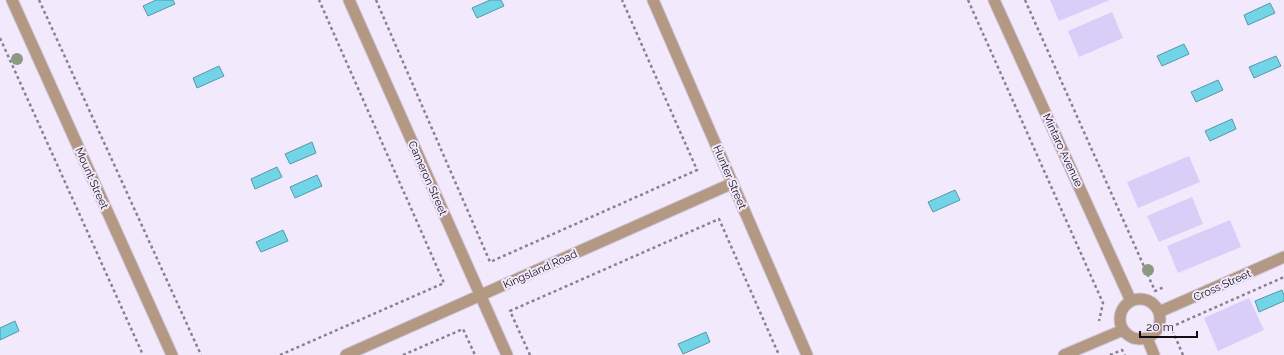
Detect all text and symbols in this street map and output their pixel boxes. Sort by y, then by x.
street label: Mintaro Avenue [1040,111,1085,189]
street label: Cameron Street [405,139,450,218]
street label: Hunter Street [710,143,749,211]
street label: Mount Street [72,145,111,211]
street label: Kingsland Road [501,247,579,292]
street label: Cross Street [1191,267,1253,304]
scale bar [1140,313,1197,339]
text: 20 m [1146,320,1174,334]

